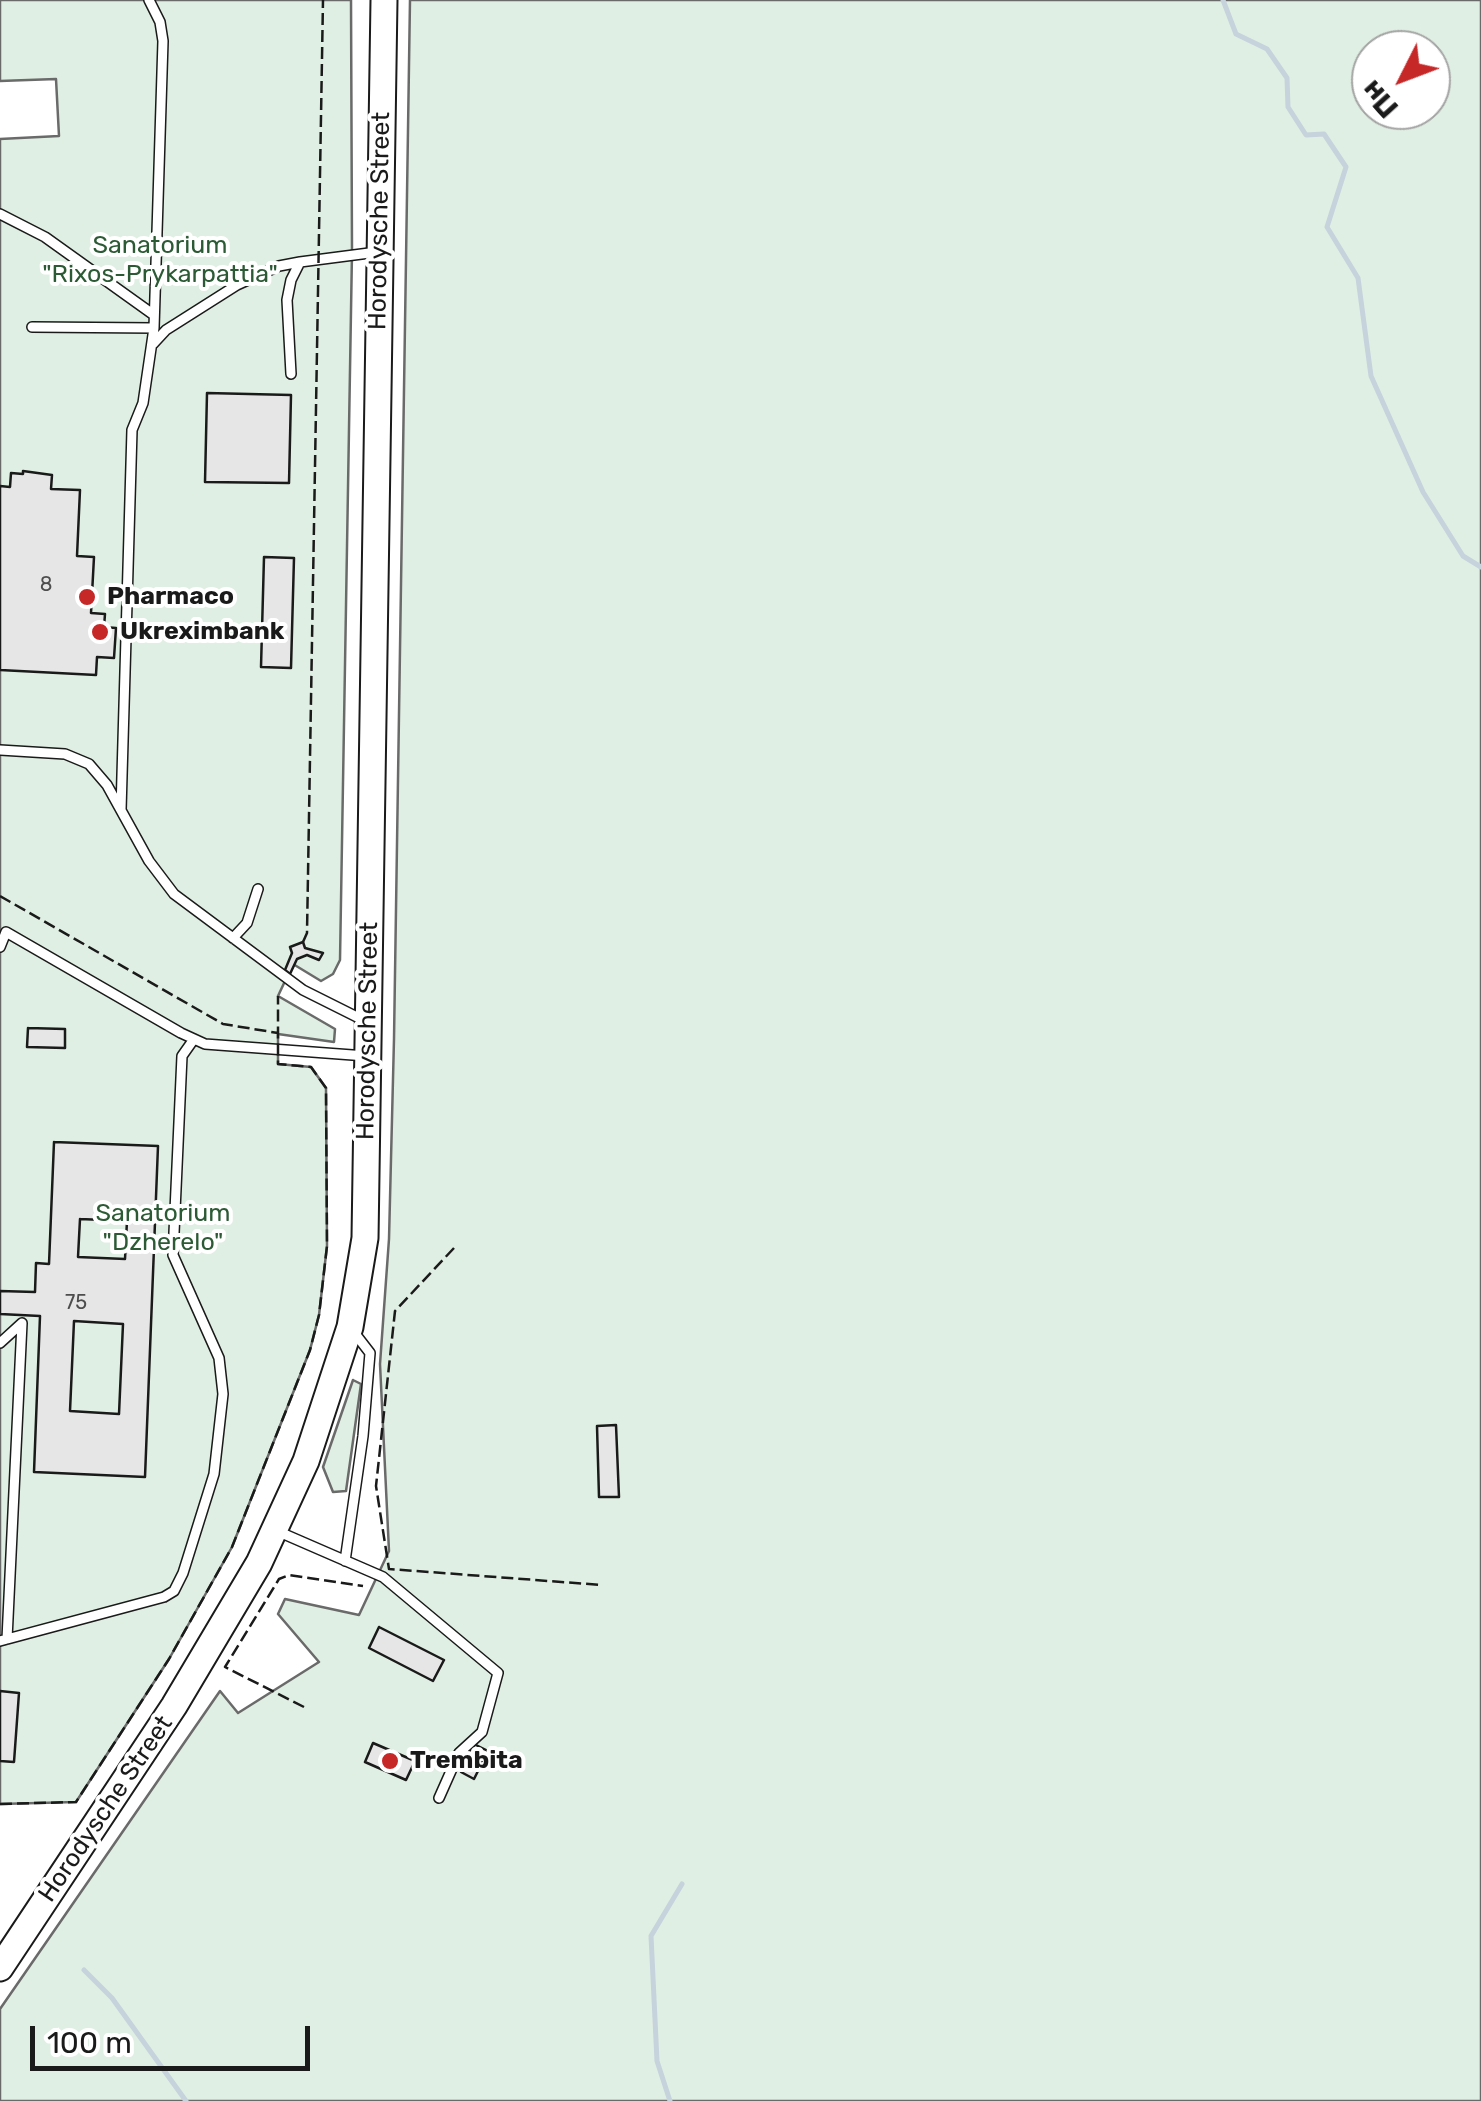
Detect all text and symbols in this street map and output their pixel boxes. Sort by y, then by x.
north arrow [1351,30,1451,130]
text: Пн [1355,74,1405,125]
street label: Horodysche Street [363,112,397,330]
park label: Sanatorium "Rixos-Prykarpattia" [42,231,278,290]
house number: 8 [40,573,52,597]
place label: Pharmaco [107,582,234,612]
marker: Pharmaco [76,586,98,608]
place label: Ukreximbank [120,617,284,647]
marker: Ukreximbank [89,621,111,643]
street label: Horodysche Street [351,922,385,1140]
park label: Sanatorium "Dzherelo" [95,1199,231,1258]
house number: 75 [65,1291,87,1315]
street label: Horodysche Street [33,1710,179,1908]
place label: Trembita [410,1746,523,1776]
marker: Trembita [379,1750,401,1772]
scale bar [35,2006,315,2068]
text: 100 m [47,2025,132,2061]

